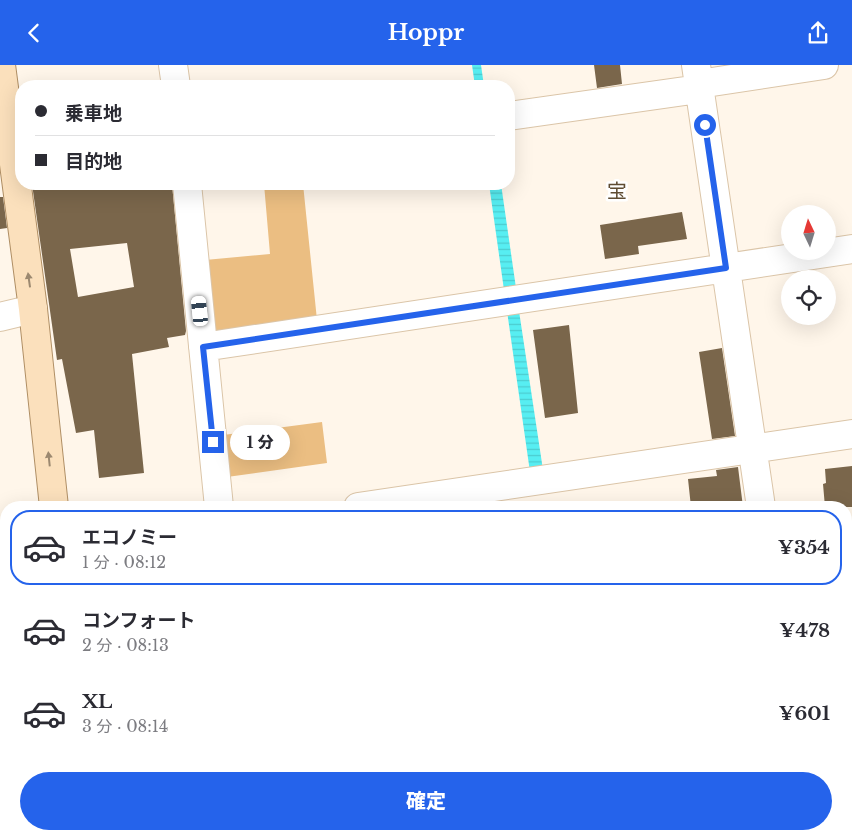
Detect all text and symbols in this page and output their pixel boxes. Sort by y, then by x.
icon: back [20,19,48,47]
text: Hoppr [388,19,464,46]
icon: share [804,19,832,47]
text: 乗車地 [65,102,122,125]
route start [694,114,716,136]
text: 目的地 [65,150,122,173]
district label: 宝 [607,179,627,203]
north arrow [781,205,836,260]
map controls [781,205,836,325]
button: locate [781,270,836,325]
one-way arrow [25,272,33,288]
car [190,295,209,327]
callout: 1 分 [230,425,290,459]
route end [202,431,224,453]
text: 1 分 [246,432,274,452]
one-way arrow [45,451,53,467]
icon: car [22,525,67,570]
text: エコノミー [82,526,177,549]
text: ¥354 [778,536,830,559]
text: 1 分 · 08:12 [82,552,166,572]
icon: car [22,608,67,653]
text: コンフォート [82,609,195,632]
text: ¥478 [779,619,830,642]
text: 2 分 · 08:13 [82,635,169,655]
text: XL [82,690,112,713]
icon: car [22,691,67,736]
text: ¥601 [778,702,830,725]
text: 3 分 · 08:14 [82,716,168,736]
button: 確定 [20,772,832,830]

